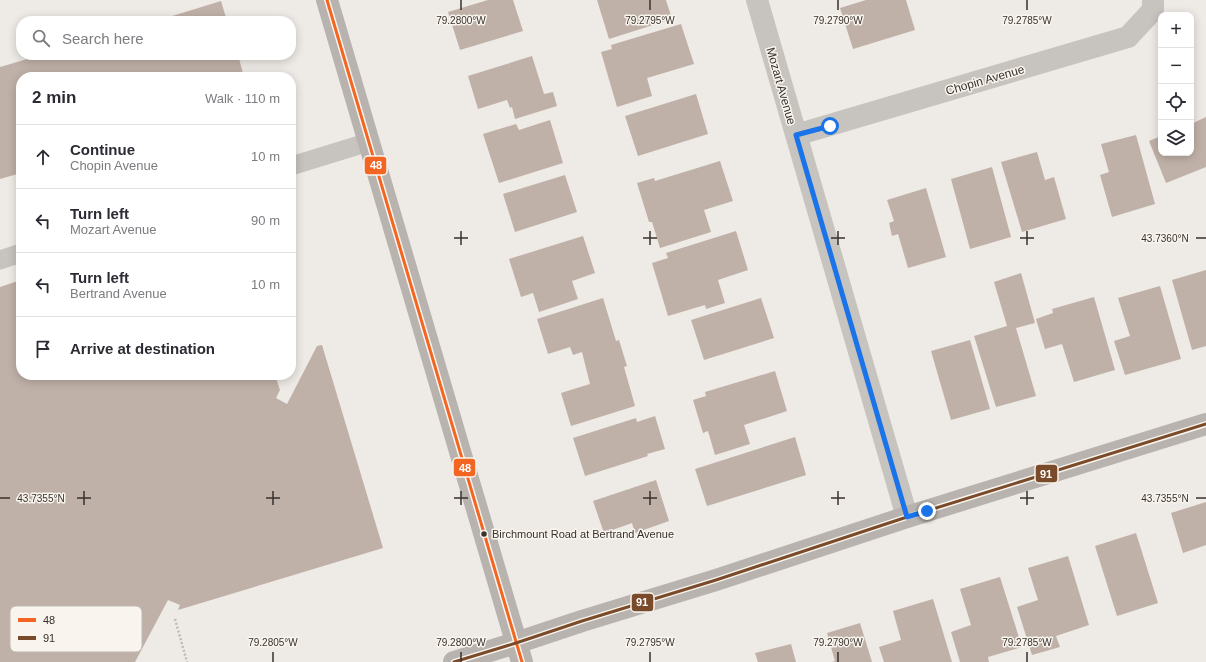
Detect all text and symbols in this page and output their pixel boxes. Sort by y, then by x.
map controls [1158,12,1194,156]
button: + [1158,12,1194,48]
text: 79.2800°W [436,15,486,26]
text: 79.2795°W [625,15,675,26]
text: 79.2790°W [813,15,863,26]
text: 79.2785°W [1002,15,1052,26]
search box [16,16,296,60]
icon: search [30,27,52,49]
text: Search here [62,30,144,47]
street label: Mozart Avenue [763,46,799,127]
button: − [1158,48,1194,84]
street label: Chopin Avenue [944,62,1026,98]
button: locate [1158,84,1194,120]
text: 2 min [32,88,76,107]
text: Walk · 110 m [205,91,280,106]
route start [821,117,839,135]
button: layers [1158,120,1194,156]
text: Continue [70,141,135,158]
icon: ahead [32,146,54,168]
text: 10 m [251,149,280,164]
line badge: 48 [364,156,387,175]
text: Chopin Avenue [70,158,158,173]
text: 48 [370,159,382,171]
text: Turn left [70,205,129,222]
icon: left [32,210,54,232]
text: 90 m [251,213,280,228]
text: Mozart Avenue [70,222,156,237]
text: 43.7360°N [1141,233,1189,244]
text: Turn left [70,269,129,286]
icon: left [32,274,54,296]
text: 10 m [251,277,280,292]
text: Bertrand Avenue [70,286,167,301]
icon: arrive [32,338,54,360]
text: Arrive at destination [70,340,215,357]
line badge: 48 [453,458,476,477]
text: 48 [459,462,471,474]
line badge: 91 [1035,464,1058,483]
text: 91 [1040,468,1052,480]
text: 43.7355°N [17,493,65,504]
text: 43.7355°N [1141,493,1189,504]
route end [918,502,936,520]
place label: Birchmount Road at Bertrand Avenue [492,528,674,540]
marker: Birchmount Road at Bertrand Avenue [479,529,489,539]
line badge: 91 [631,593,654,612]
text: 91 [636,596,648,608]
legend [10,606,142,652]
text: 48 [43,614,55,626]
text: 91 [43,632,55,644]
text: 79.2805°W [248,637,298,648]
text: 79.2800°W [436,637,486,648]
text: 79.2795°W [625,637,675,648]
text: 79.2790°W [813,637,863,648]
text: 79.2785°W [1002,637,1052,648]

